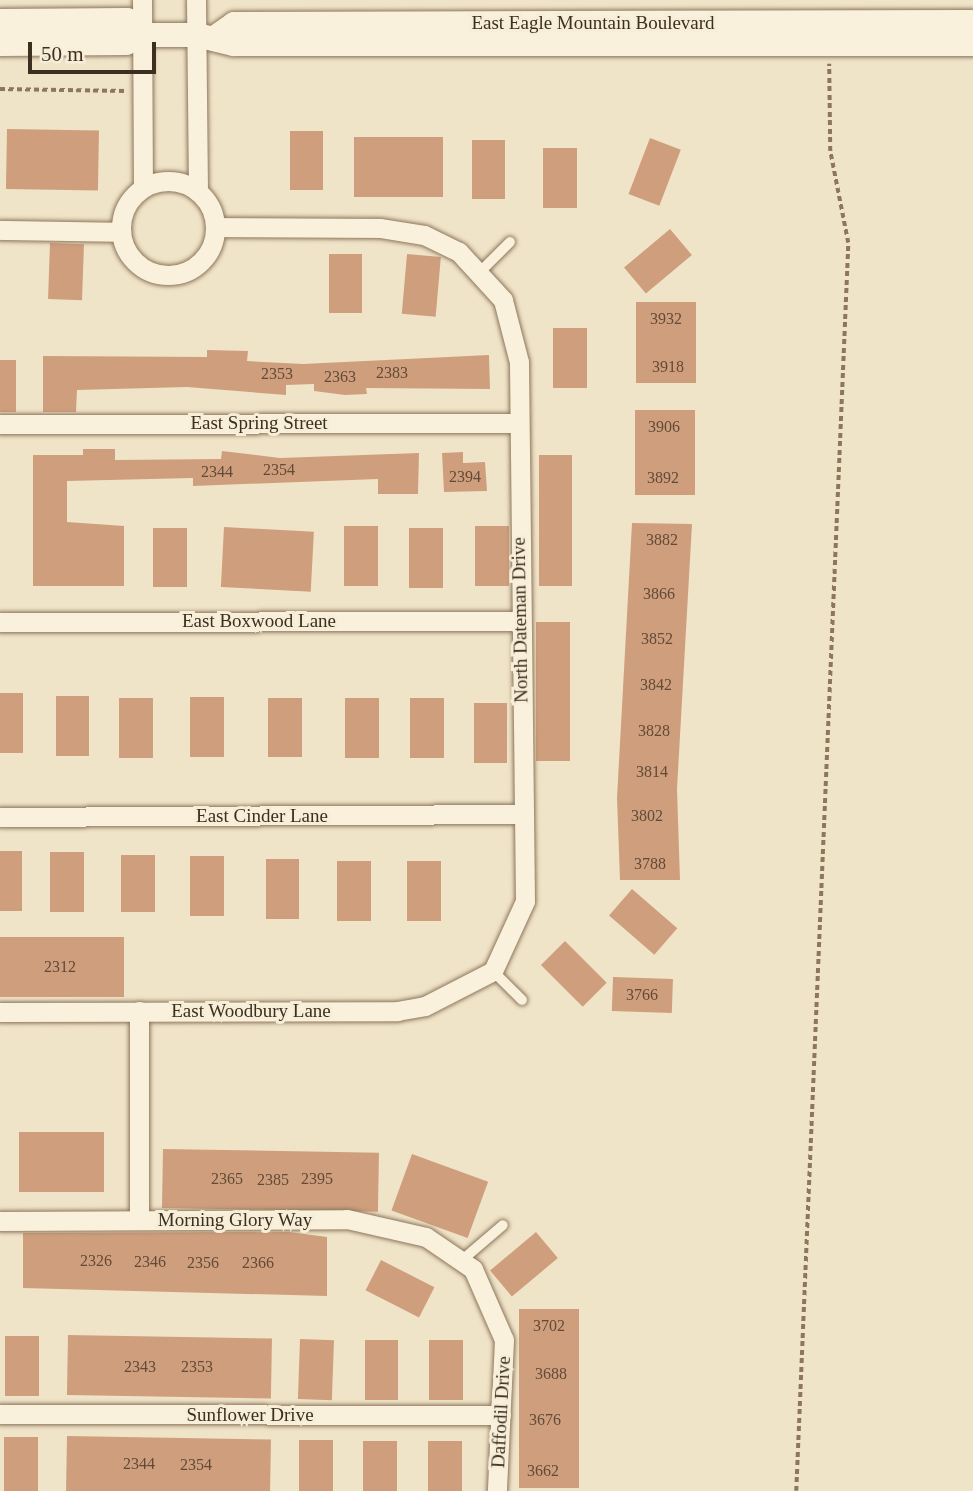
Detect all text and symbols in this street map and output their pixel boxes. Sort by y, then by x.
street label: East Eagle Mountain Boulevard [471,12,715,34]
scale bar [32,28,159,72]
text: 50 m [41,42,84,66]
house number: 3932 [650,309,682,329]
house number: 3918 [652,357,684,377]
house number: 2383 [376,363,408,383]
house number: 2353 [261,364,293,384]
house number: 2363 [324,367,356,387]
street label: East Spring Street [190,412,328,434]
house number: 3906 [648,417,680,437]
house number: 2354 [263,460,295,480]
house number: 2344 [201,462,233,482]
house number: 2394 [449,467,481,487]
house number: 3892 [647,468,679,488]
house number: 3882 [646,530,678,550]
street label: North Dateman Drive [507,537,533,703]
house number: 3866 [643,584,675,604]
street label: East Boxwood Lane [182,610,336,632]
house number: 3852 [641,629,673,649]
house number: 3842 [640,675,672,695]
house number: 3828 [638,721,670,741]
house number: 3814 [636,762,668,782]
street label: East Cinder Lane [196,805,328,827]
house number: 3802 [631,806,663,826]
house number: 3788 [634,854,666,874]
house number: 2312 [44,957,76,977]
house number: 3766 [626,985,658,1005]
street label: East Woodbury Lane [171,1000,331,1022]
house number: 2365 [211,1169,243,1189]
house number: 2395 [301,1169,333,1189]
house number: 2385 [257,1170,289,1190]
street label: Morning Glory Way [158,1209,312,1231]
house number: 2326 [80,1251,112,1271]
house number: 2346 [134,1252,166,1272]
house number: 2356 [187,1253,219,1273]
house number: 2366 [242,1253,274,1273]
house number: 3702 [533,1316,565,1336]
street label: Daffodil Drive [487,1355,515,1469]
house number: 2343 [124,1357,156,1377]
house number: 2353 [181,1357,213,1377]
house number: 3688 [535,1364,567,1384]
street label: Sunflower Drive [186,1404,314,1426]
house number: 3676 [529,1410,561,1430]
house number: 2344 [123,1454,155,1474]
house number: 2354 [180,1455,212,1475]
house number: 3662 [527,1461,559,1481]

